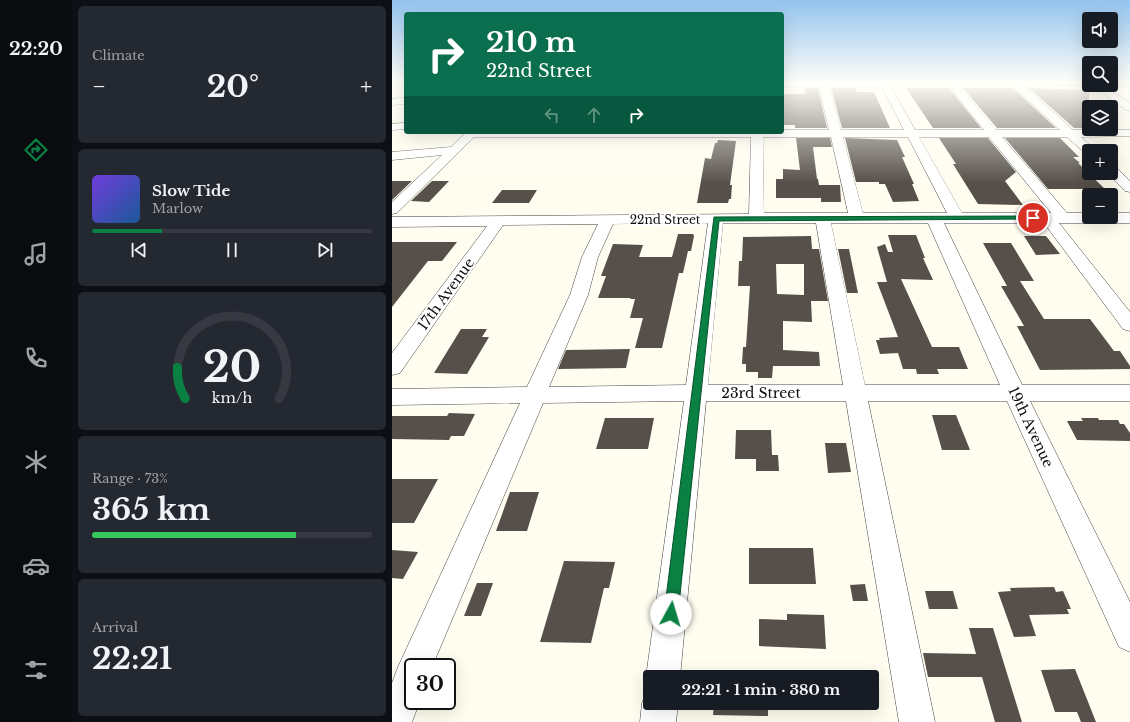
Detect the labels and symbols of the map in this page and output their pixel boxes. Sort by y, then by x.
pin [1016,201,1050,235]
street label: 22nd Street [630,212,701,227]
street label: 17th Avenue [414,254,478,334]
street label: 23rd Street [721,384,801,402]
street label: 19th Avenue [1004,384,1058,470]
position arrow [650,593,692,635]
speed limit sign: 30 [404,658,456,710]

